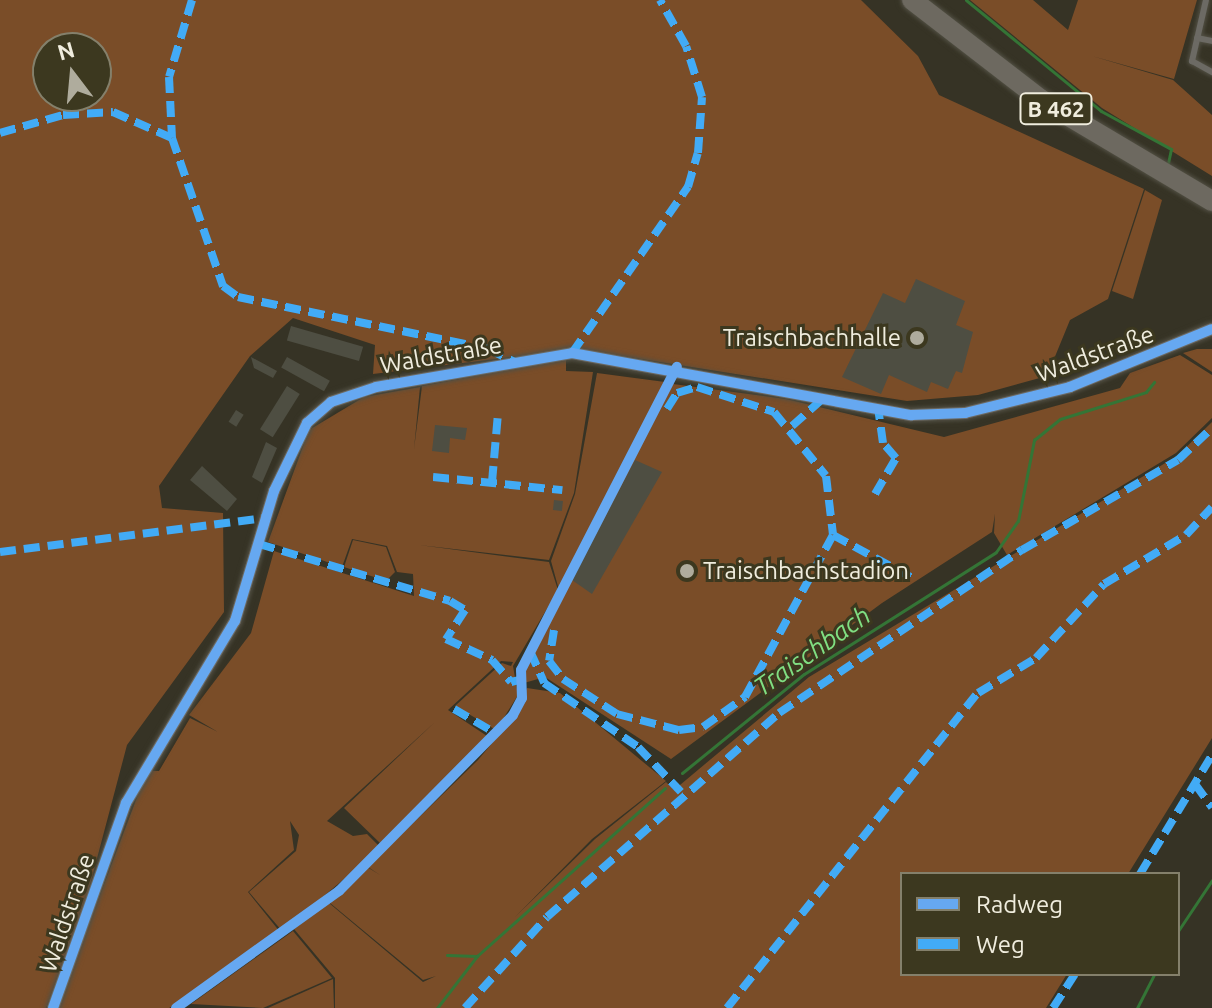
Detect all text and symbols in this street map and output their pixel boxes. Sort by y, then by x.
north arrow [32,32,112,112]
text: N [54,36,77,65]
road number: B 462 [1018,91,1094,127]
street label: Waldstraße [1032,319,1158,389]
place label: Traischbachhalle [723,324,901,352]
marker: Traischbachhalle [908,329,926,347]
street label: Waldstraße [378,330,504,380]
place label: Traischbachstadion [703,557,909,585]
marker: Traischbachstadion [678,562,696,580]
water label: Traischbach [748,599,876,703]
street label: Waldstraße [33,850,101,976]
legend [900,872,1180,976]
text: Radweg [976,891,1063,918]
text: Weg [976,931,1025,958]

